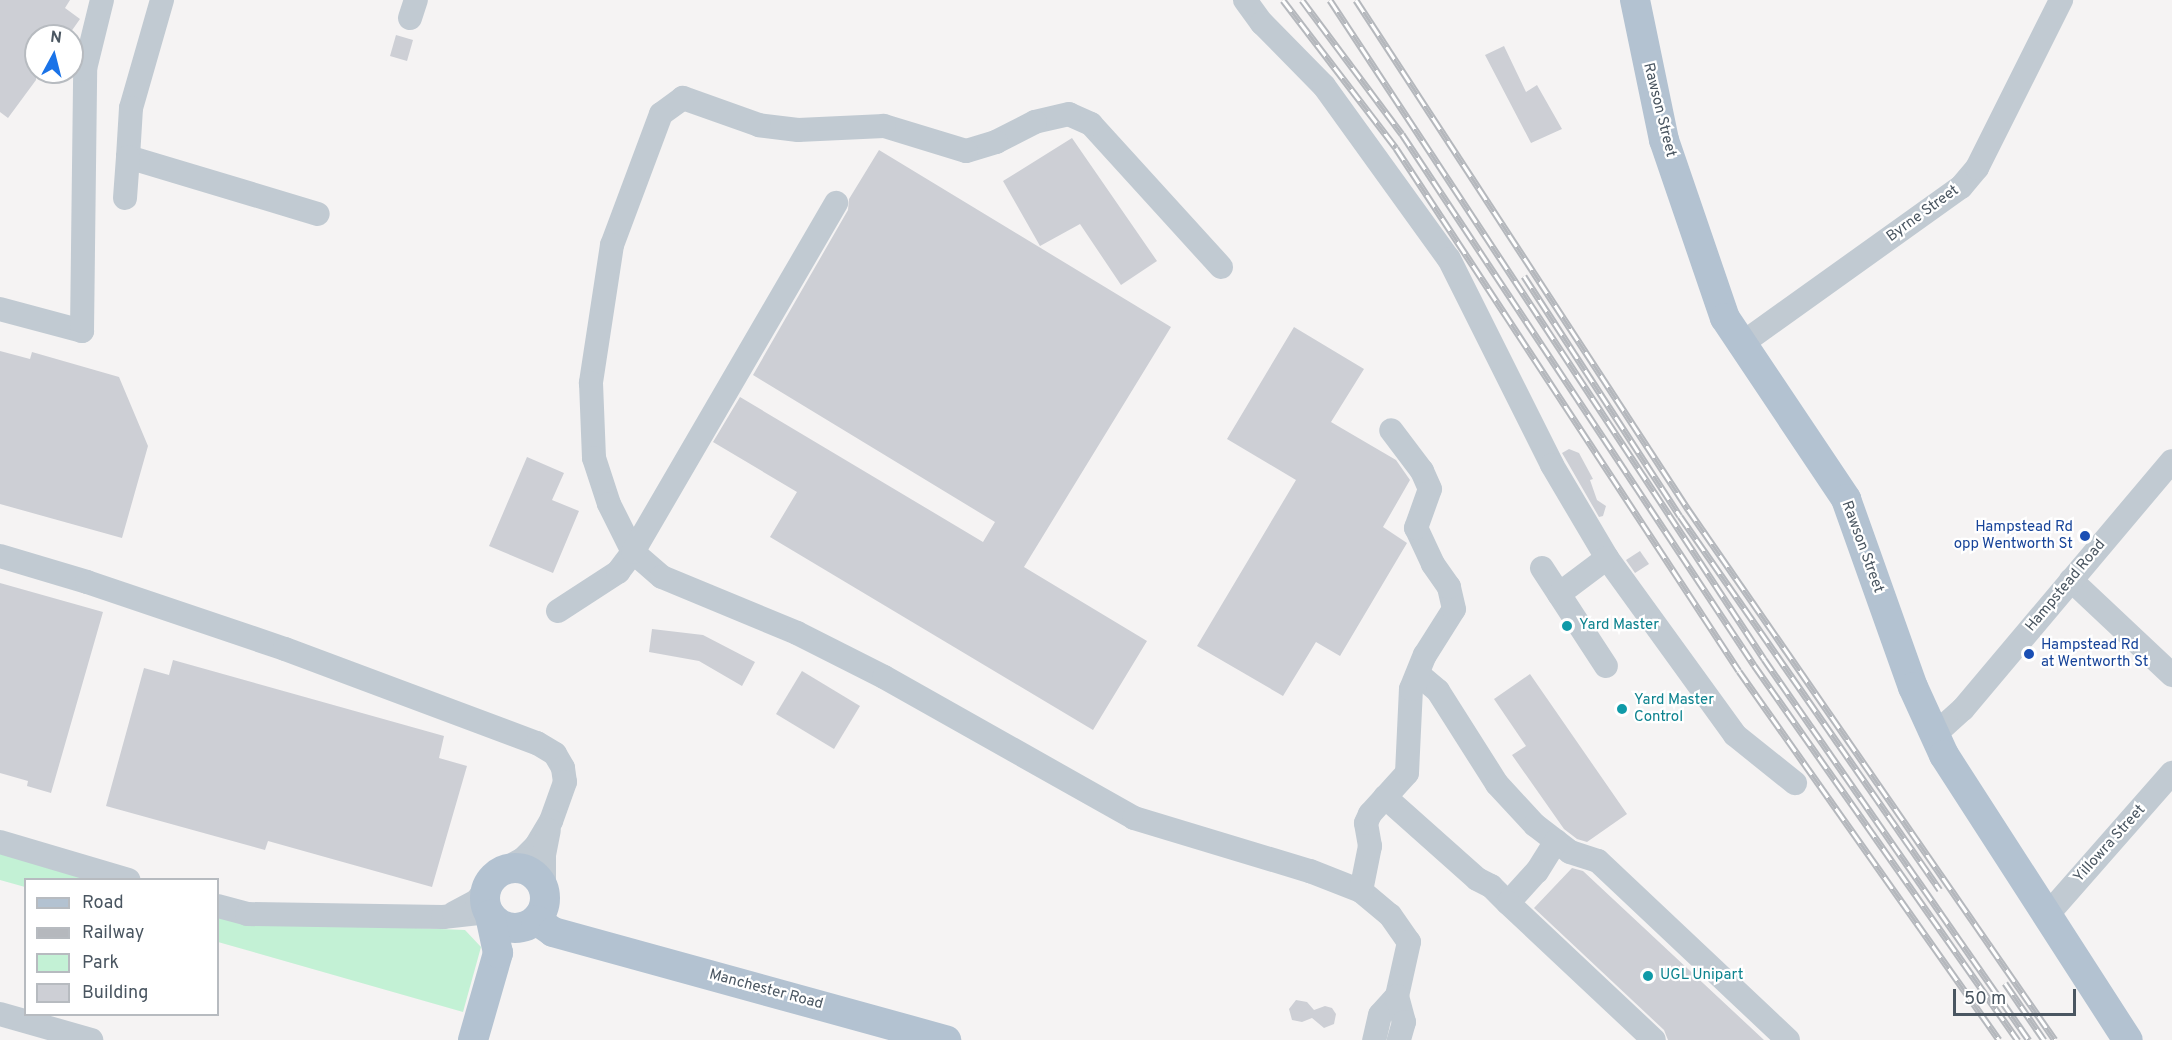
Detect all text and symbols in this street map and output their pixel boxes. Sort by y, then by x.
north arrow [24,24,84,84]
text: N [49,27,63,49]
street label: Rawson Street [1639,61,1679,159]
street label: Byrne Street [1883,182,1963,246]
street label: Rawson Street [1837,499,1887,595]
place label: Hampstead Rd opp Wentworth St [1953,518,2073,553]
marker: Hampstead Rd opp Wentworth St [2078,529,2092,543]
street label: Hampstead Road [2022,536,2110,636]
place label: Yard Master [1579,617,1659,635]
marker: Yard Master [1560,619,1574,633]
place label: Hampstead Rd at Wentworth St [2041,636,2149,671]
marker: Hampstead Rd at Wentworth St [2022,647,2036,661]
place label: Yard Master Control [1634,691,1714,726]
marker: Yard Master Control [1615,702,1629,716]
street label: Yillowra Street [2070,801,2150,887]
legend [24,878,219,1016]
text: Road [82,892,124,915]
text: Railway [82,922,144,945]
text: Park [82,952,119,975]
street label: Manchester Road [707,966,825,1014]
place label: UGL Unipart [1660,967,1744,985]
marker: UGL Unipart [1641,969,1655,983]
scale bar [1956,977,2079,1015]
text: Building [82,982,148,1005]
text: 50 m [1964,988,2006,1011]

